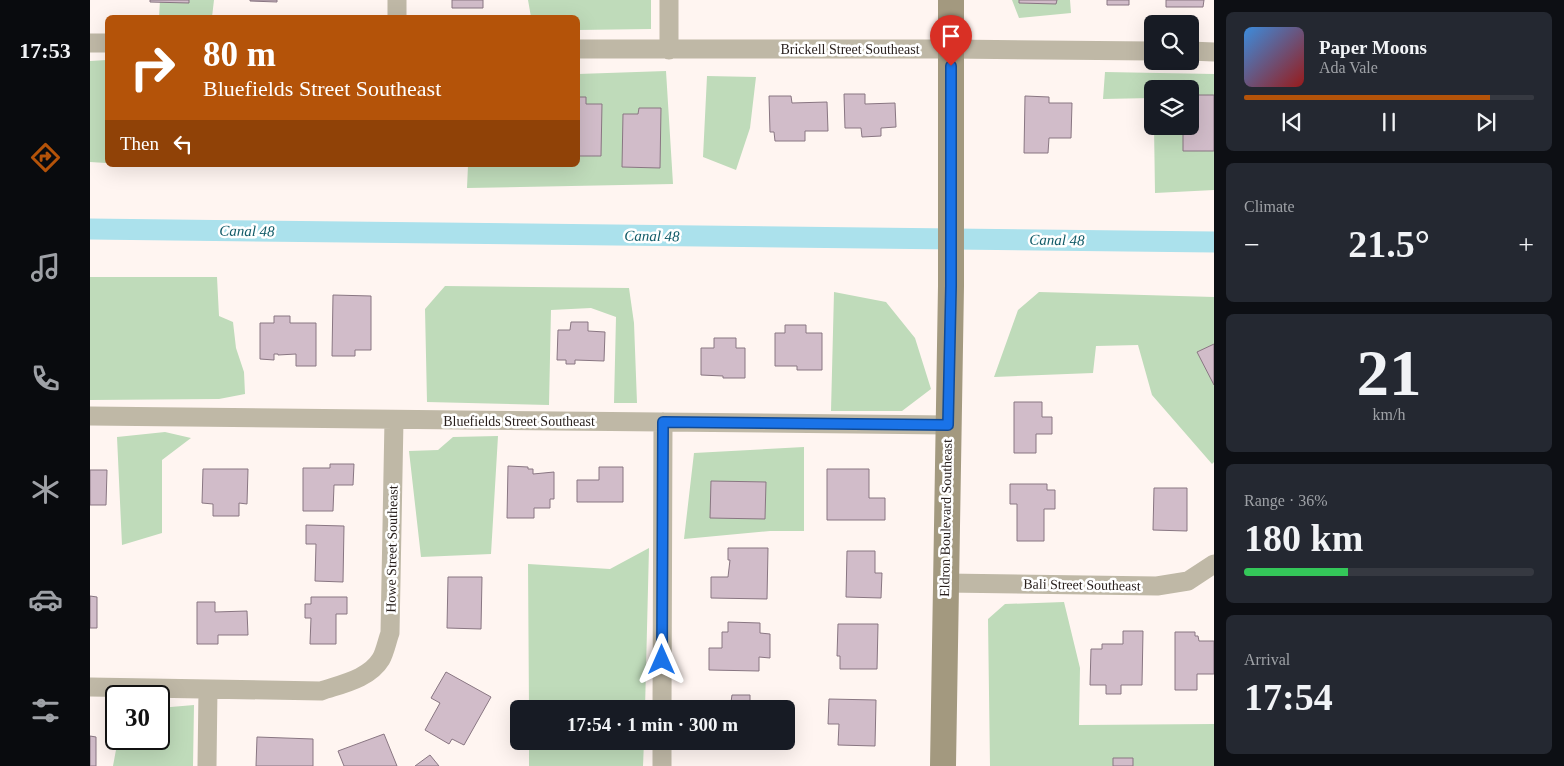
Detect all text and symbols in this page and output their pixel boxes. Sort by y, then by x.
pin [930,15,972,66]
map controls [1144,15,1199,135]
button: search [1144,15,1199,70]
icon: arrive [937,22,965,50]
icon: right [120,35,185,100]
text: 80 m [203,35,276,74]
text: Paper Moons [1319,37,1427,58]
text: 17:53 [19,38,71,63]
street label: Brickell Street Southeast [780,42,920,57]
text: Ada Vale [1319,59,1378,76]
text: Bluefields Street Southeast [203,76,441,101]
button: layers [1144,80,1199,135]
icon: previous [1278,108,1306,136]
icon: pause [1375,108,1403,136]
icon: next [1472,108,1500,136]
icon: left [169,130,197,158]
text: Then [120,133,159,154]
icon: directions [28,140,63,175]
text: Climate [1244,198,1295,215]
water label: Canal 48 [219,223,275,239]
text: 21.5° [1348,223,1430,265]
water label: Canal 48 [624,228,680,244]
text: − [1244,229,1260,260]
text: + [1518,229,1534,260]
water label: Canal 48 [1029,232,1085,248]
icon: music [28,250,63,285]
text: 21 [1357,337,1422,409]
icon: phone [28,361,63,396]
text: km/h [1373,406,1405,423]
street label: Bluefields Street Southeast [443,414,595,429]
street label: Eldron Boulevard Southeast [937,439,955,597]
icon: climate [28,472,63,507]
street label: Howe Street Southeast [383,485,401,613]
text: Range · 36% [1244,492,1328,509]
text: 180 km [1244,517,1363,559]
street label: Bali Street Southeast [1023,576,1141,594]
icon: car [28,582,63,617]
position arrow [635,633,687,685]
text: Arrival [1244,651,1290,668]
text: 17:54 [1244,676,1333,718]
speed limit sign: 30 [105,685,170,750]
icon: filters [28,693,63,728]
text: 17:54 · 1 min · 300 m [567,714,738,735]

